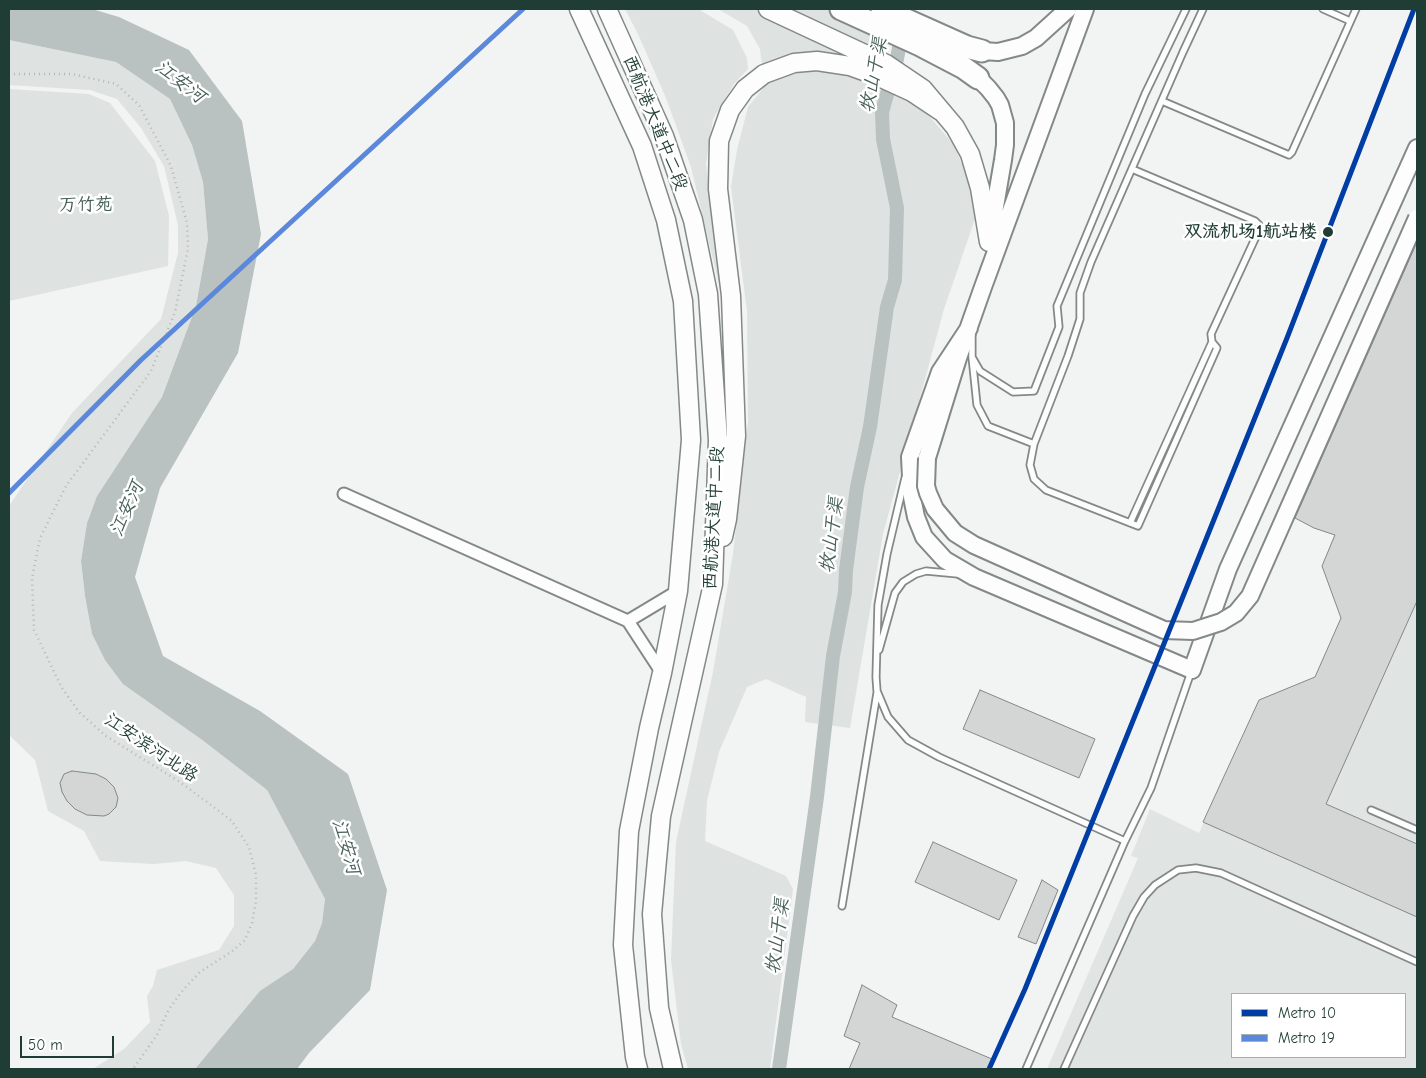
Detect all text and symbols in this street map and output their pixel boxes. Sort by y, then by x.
water label: 牧山干渠 [856,36,892,114]
street label: 西航港大道中二段 [618,52,692,194]
water label: 江安河 [151,55,209,109]
park label: 万竹苑 [59,194,113,216]
place label: 双流机场1航站楼 [1184,221,1317,243]
marker: 双流机场1航站楼 [1321,225,1335,239]
street label: 西航港大道中二段 [699,446,729,590]
water label: 江安河 [105,478,149,540]
water label: 牧山干渠 [815,496,849,574]
street label: 江安滨河北路 [100,709,202,787]
water label: 江安河 [327,816,365,878]
water label: 牧山干渠 [761,897,795,975]
legend [1231,993,1406,1058]
text: Metro 10 [1278,1004,1336,1022]
scale bar [22,1026,116,1058]
text: Metro 19 [1278,1029,1335,1047]
text: 50 m [28,1036,63,1054]

